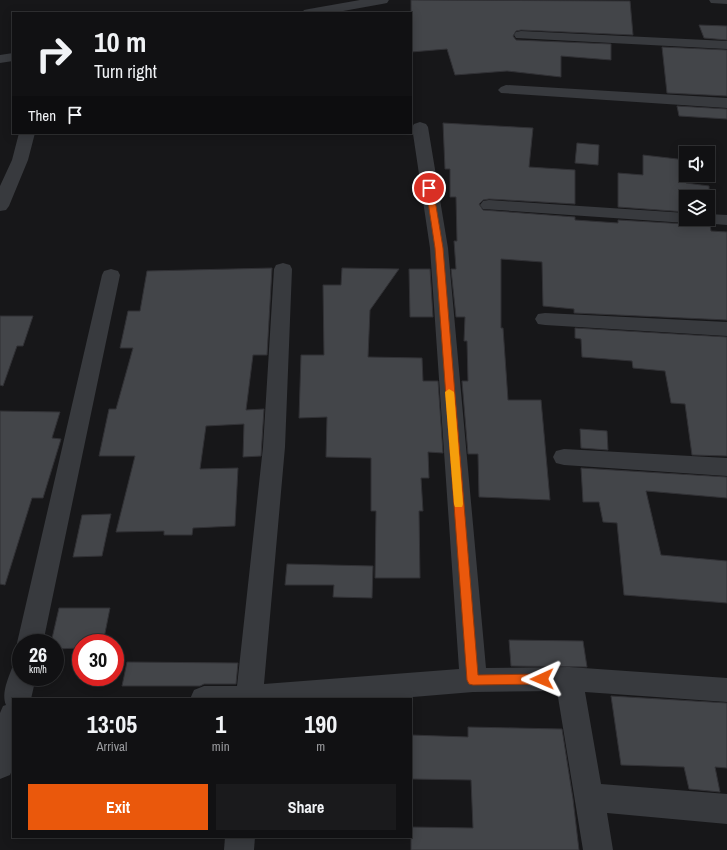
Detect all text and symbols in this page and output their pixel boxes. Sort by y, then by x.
text: 10 m [94,23,146,61]
icon: right [28,28,80,80]
text: Turn right [94,59,157,84]
icon: arrive [64,104,86,126]
text: Then [28,105,56,126]
map controls [679,146,715,226]
button: sound [679,146,715,182]
pin [412,171,446,205]
icon: arrive [418,177,440,199]
button: layers [679,190,715,226]
speed limit sign: 30 [72,634,124,686]
text: 26 [29,641,47,668]
position arrow [521,658,563,700]
text: km/h [29,663,47,676]
text: 13:05 [87,708,137,740]
text: 1 [215,708,226,740]
text: 190 [304,708,337,740]
text: Arrival [97,738,127,755]
text: min [212,738,230,755]
text: m [316,738,325,755]
button: Exit [28,784,208,830]
button: Share [216,784,396,830]

